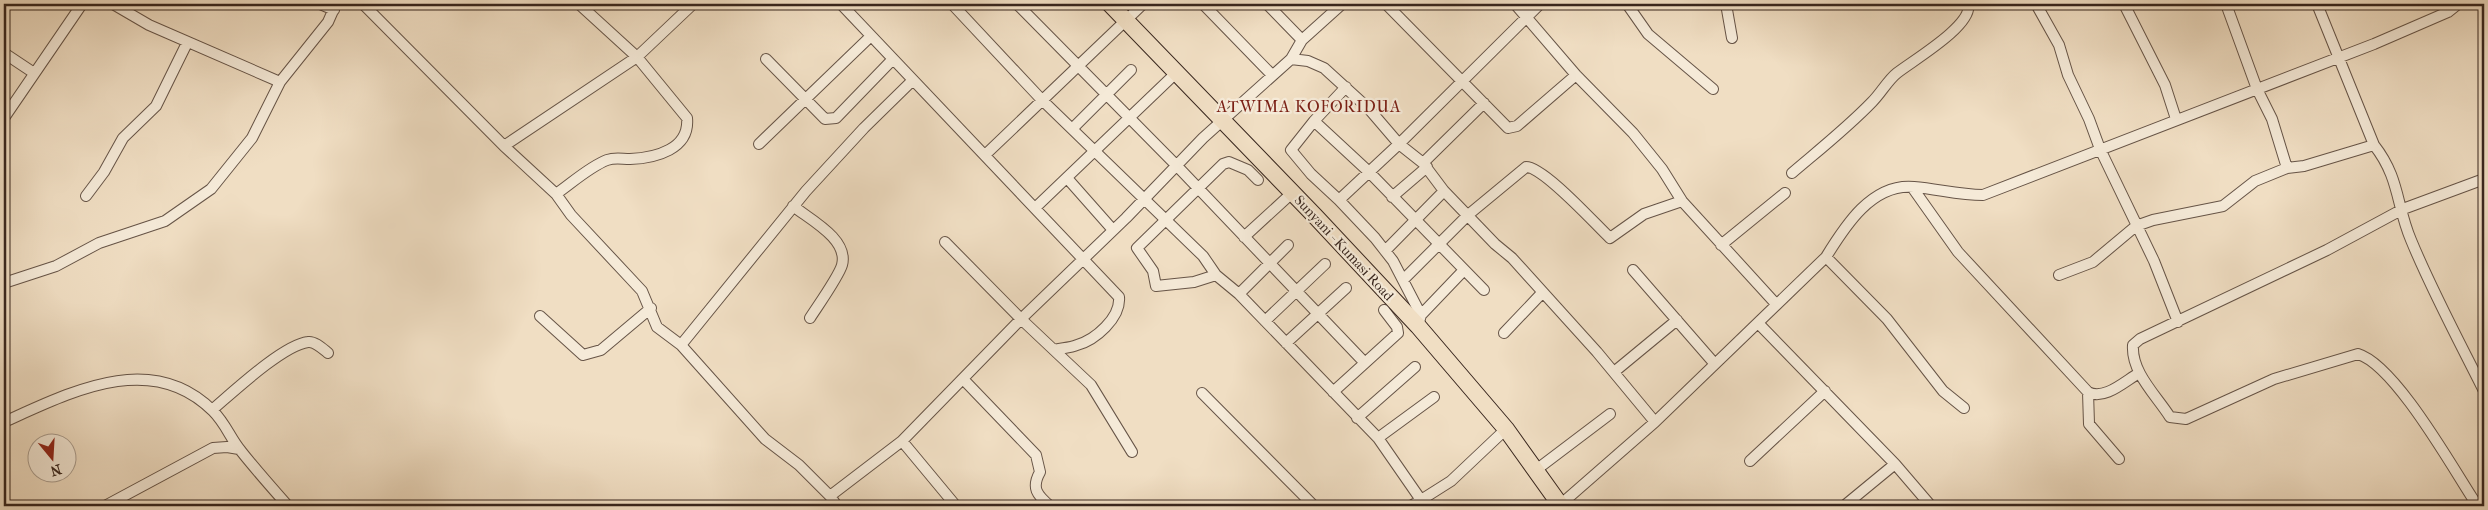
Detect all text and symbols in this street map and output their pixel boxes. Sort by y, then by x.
district label: ATWIMA KOFORIDUA [1216,97,1401,116]
street label: Sunyani - Kumasi Road [1291,192,1397,304]
north arrow [28,432,78,482]
text: N [48,460,64,480]

